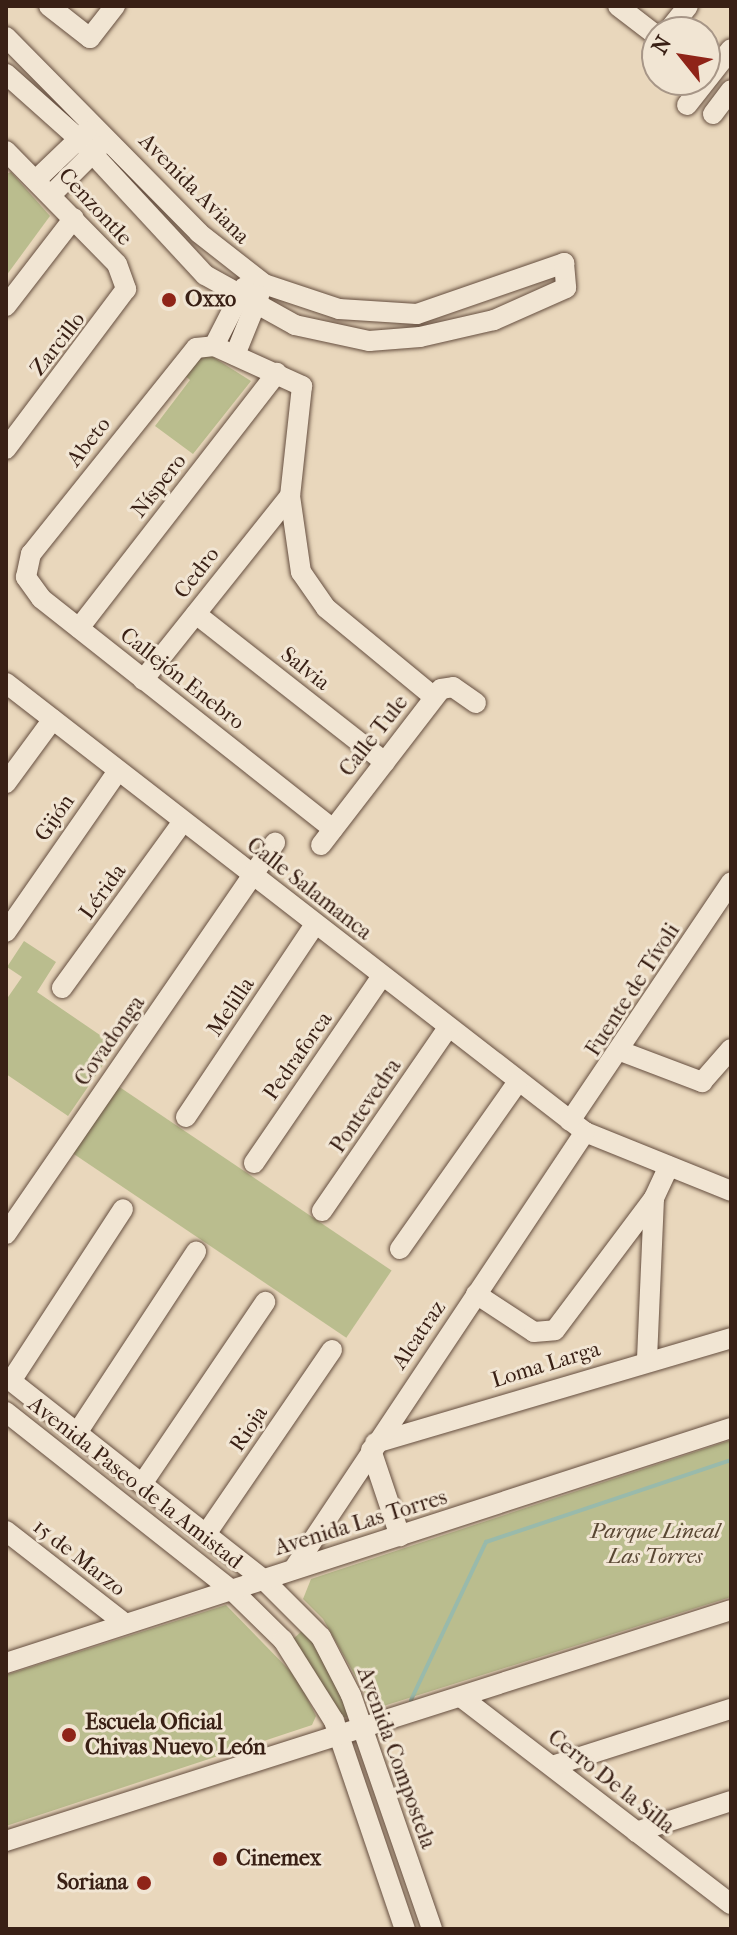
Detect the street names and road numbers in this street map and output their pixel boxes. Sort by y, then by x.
street label: Avenida Aviana [133,128,255,250]
street label: Cenzontle [52,163,138,251]
street label: Zarcillo [25,307,91,381]
street label: Abeto [61,412,117,472]
street label: Níspero [126,449,192,523]
street label: Cedro [169,542,225,604]
street label: Callejón Enebro [115,622,249,736]
street label: Salvia [275,642,335,696]
street label: Calle Tule [334,690,414,782]
street label: Gijón [29,789,81,847]
street label: Calle Salamanca [241,832,377,946]
street label: Lérida [74,859,132,925]
street label: Fuente de Tívoli [580,919,686,1061]
street label: Melilla [202,972,260,1042]
street label: Covadonga [69,991,151,1091]
street label: Pedraforca [258,1007,338,1105]
street label: Pontevedra [325,1054,407,1158]
street label: Alcatraz [386,1296,452,1374]
street label: Loma Larga [488,1336,604,1394]
street label: Avenida Paseo de la Amistad [22,1391,248,1575]
street label: Rioja [224,1401,274,1457]
street label: Avenida Las Torres [272,1484,450,1562]
street label: 15 de Marzo [27,1514,131,1602]
street label: Avenida Compostela [351,1664,441,1852]
street label: Cerro De la Silla [542,1724,680,1840]

